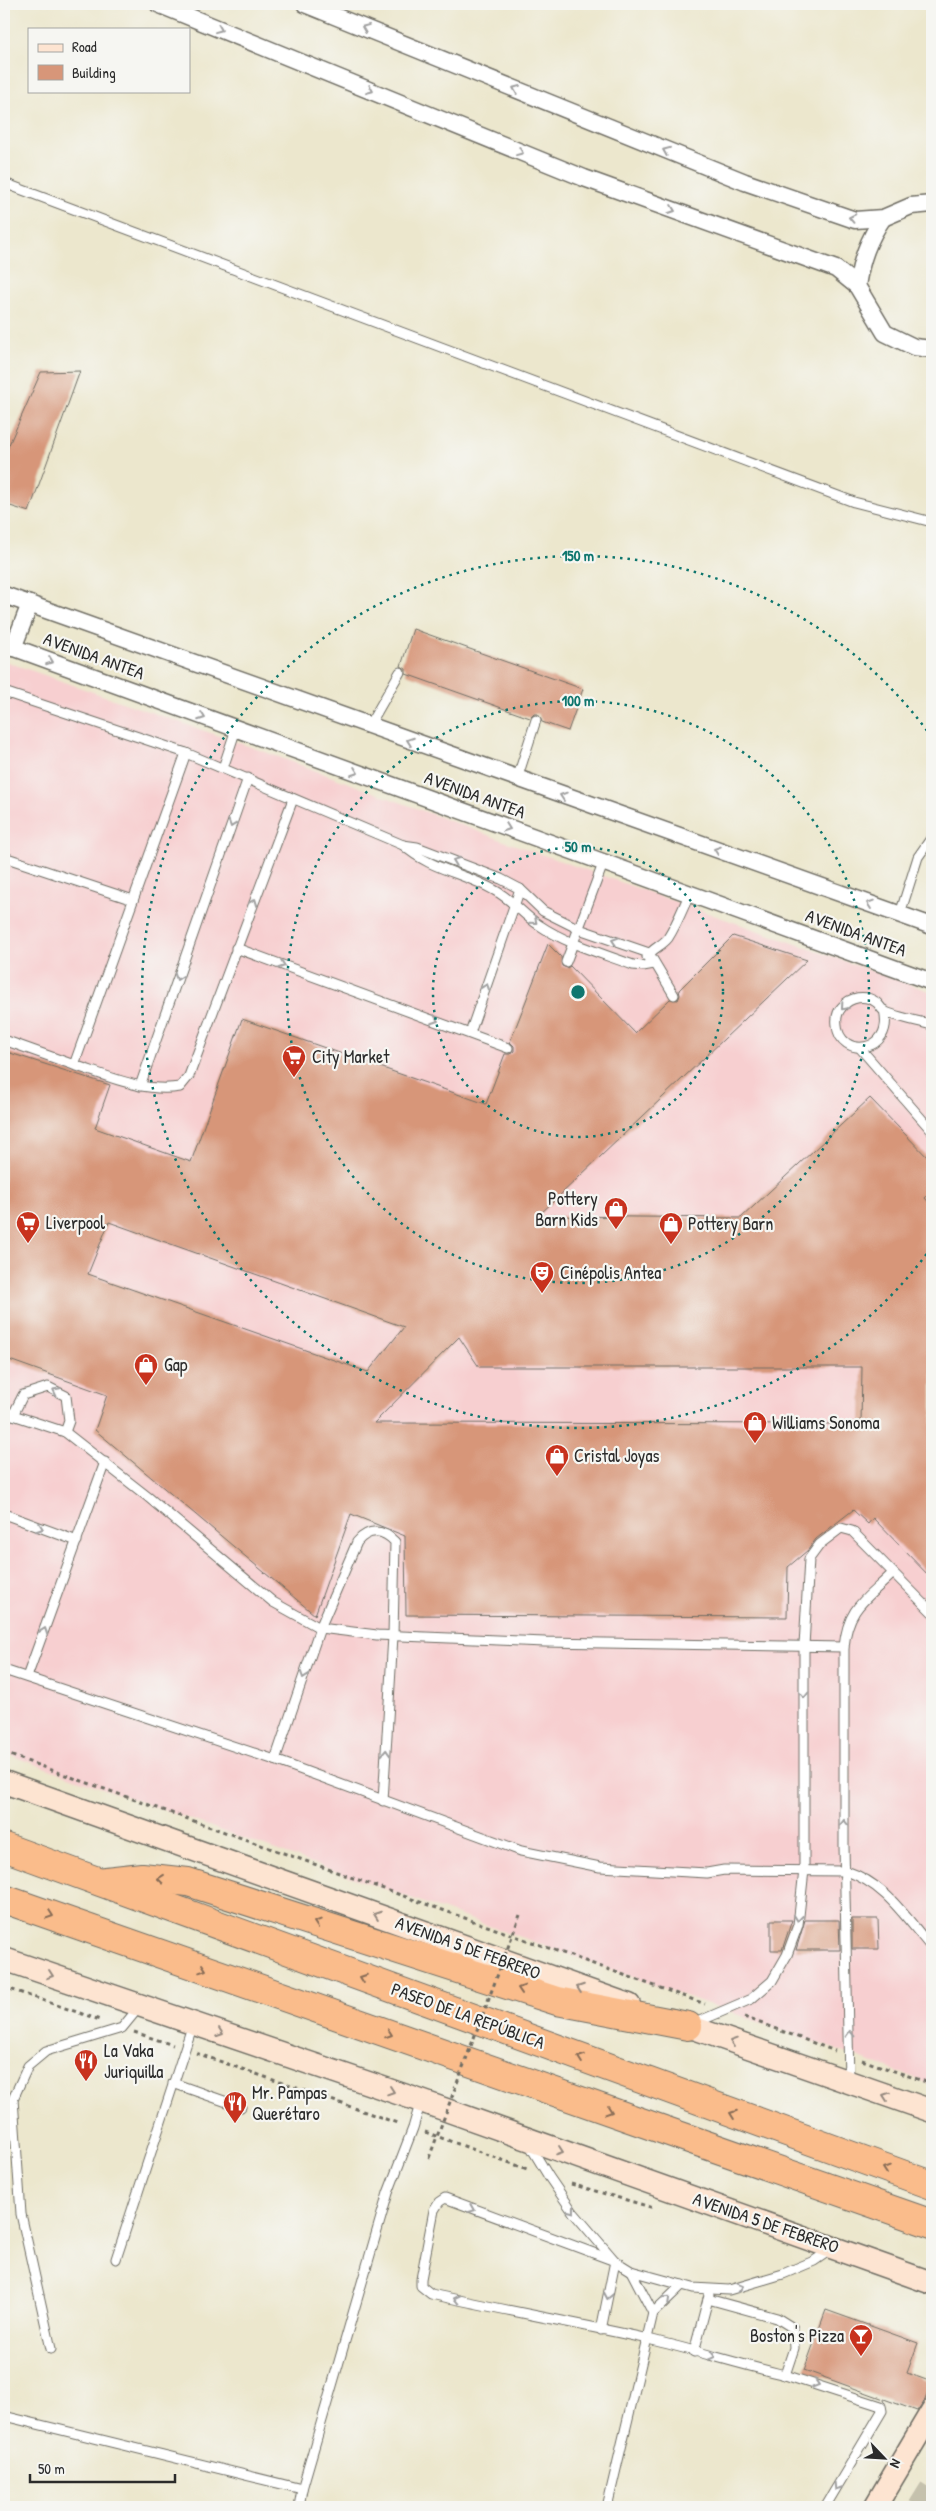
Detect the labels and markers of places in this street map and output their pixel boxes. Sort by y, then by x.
centre of rings [569,983,587,1001]
supermarket icon: City Market [281,1044,307,1078]
place label: City Market [312,1044,390,1069]
place label: Pottery Barn Kids [535,1186,598,1232]
shop icon: Pottery Barn Kids [603,1196,629,1230]
supermarket icon: Liverpool [15,1210,41,1244]
place label: Liverpool [46,1210,105,1235]
shop icon: Pottery Barn [658,1211,684,1245]
place label: Pottery Barn [688,1211,773,1236]
theatre icon: Cinépolis Antea [529,1260,555,1294]
place label: Cinépolis Antea [560,1260,661,1285]
shop icon: Gap [133,1352,159,1386]
place label: Gap [164,1352,188,1377]
shop icon: Williams Sonoma [742,1410,768,1444]
place label: Williams Sonoma [772,1410,879,1435]
shop icon: Cristal Joyas [544,1443,570,1477]
place label: Cristal Joyas [574,1443,660,1468]
place label: La Vaka Juriquilla [104,2038,163,2084]
restaurant icon: La Vaka Juriquilla [73,2048,99,2082]
place label: Mr. Pampas Querétaro [252,2080,327,2126]
restaurant icon: Mr. Pampas Querétaro [222,2090,248,2124]
place label: Boston's Pizza [750,2323,844,2348]
bar icon: Boston's Pizza [848,2323,874,2357]

